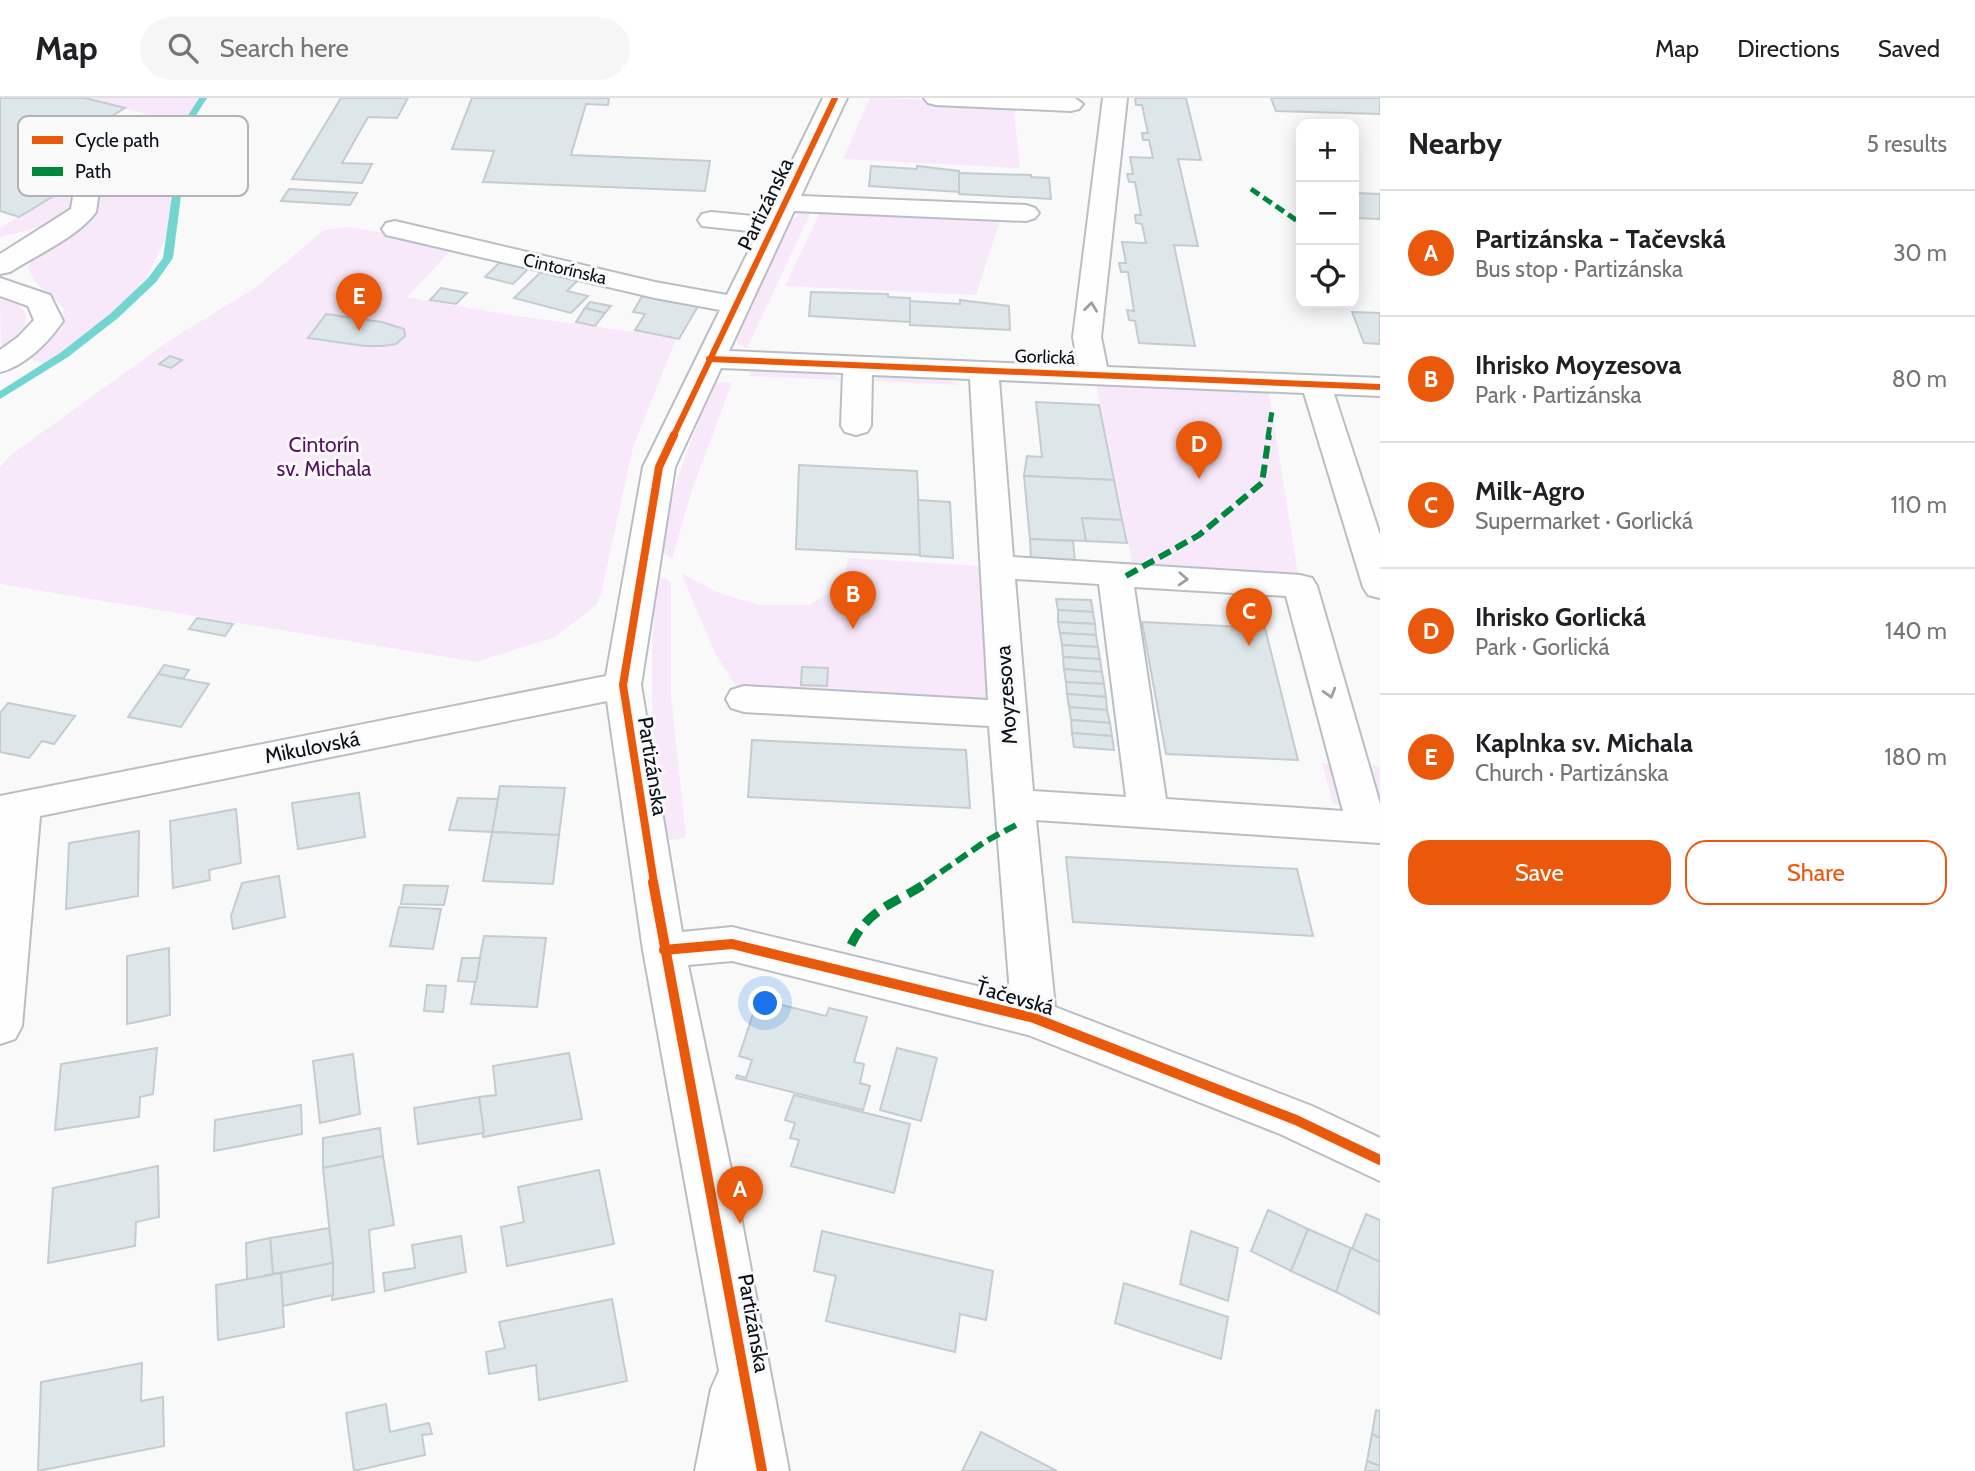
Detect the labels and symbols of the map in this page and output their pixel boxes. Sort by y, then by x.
legend [18,116,248,196]
text: Cycle path [75,129,159,152]
street label: Partizánska [732,154,798,254]
text: Path [75,160,111,183]
street label: Cintorínska [521,249,609,289]
pin: E [336,273,382,331]
one-way arrow [1083,301,1098,313]
street label: Gorlická [1014,345,1076,369]
pin: D [1176,421,1222,479]
park label: Cintorín sv. Michala [277,432,371,481]
pin: B [830,571,876,629]
one-way arrow [1178,572,1189,587]
pin: C [1226,588,1272,646]
street label: Moyzesova [990,645,1022,745]
one-way arrow [1321,687,1336,699]
street label: Partizánska [633,715,673,817]
street label: Mikulovská [262,726,362,768]
street label: Ťačevská [973,973,1057,1020]
your location [748,986,782,1020]
pin: A [717,1166,763,1224]
street label: Partizánska [733,1272,775,1374]

